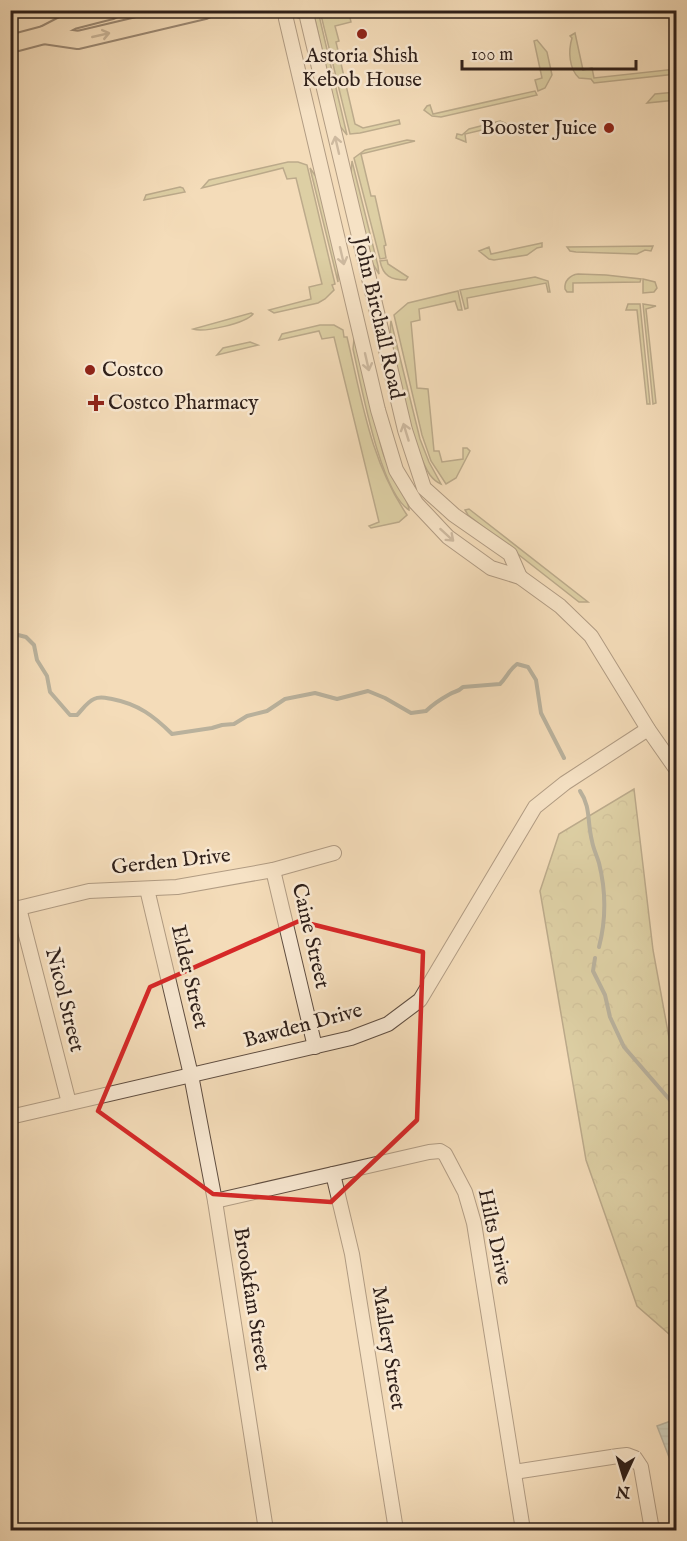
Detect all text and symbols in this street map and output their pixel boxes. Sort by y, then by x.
marker: Astoria Shish Kebob House [355,27,369,41]
one-way arrow [91,29,110,40]
scale bar [462,33,636,71]
place label: Astoria Shish Kebob House [302,43,422,94]
text: 100 m [471,44,513,67]
place label: Booster Juice [481,115,597,142]
marker: Booster Juice [602,121,616,135]
one-way arrow [331,135,343,154]
street label: John Birchall Road [346,232,410,403]
one-way arrow [337,245,348,265]
one-way arrow [362,351,373,371]
place label: Costco [102,357,163,384]
marker: Costco [83,363,97,377]
place label: Costco Pharmacy [108,390,259,417]
marker: Costco Pharmacy [89,396,103,410]
one-way arrow [400,423,411,442]
one-way arrow [439,528,454,542]
street label: Gerden Drive [110,842,232,882]
street label: Caine Street [285,881,335,991]
street label: Elder Street [164,923,214,1031]
street label: Nicol Street [38,945,90,1055]
street label: Bawden Drive [241,997,366,1055]
street label: Hilts Drive [471,1187,517,1288]
street label: Brookfam Street [226,1225,276,1373]
street label: Mallery Street [365,1284,411,1412]
north arrow [594,1448,654,1508]
text: N [615,1480,632,1501]

